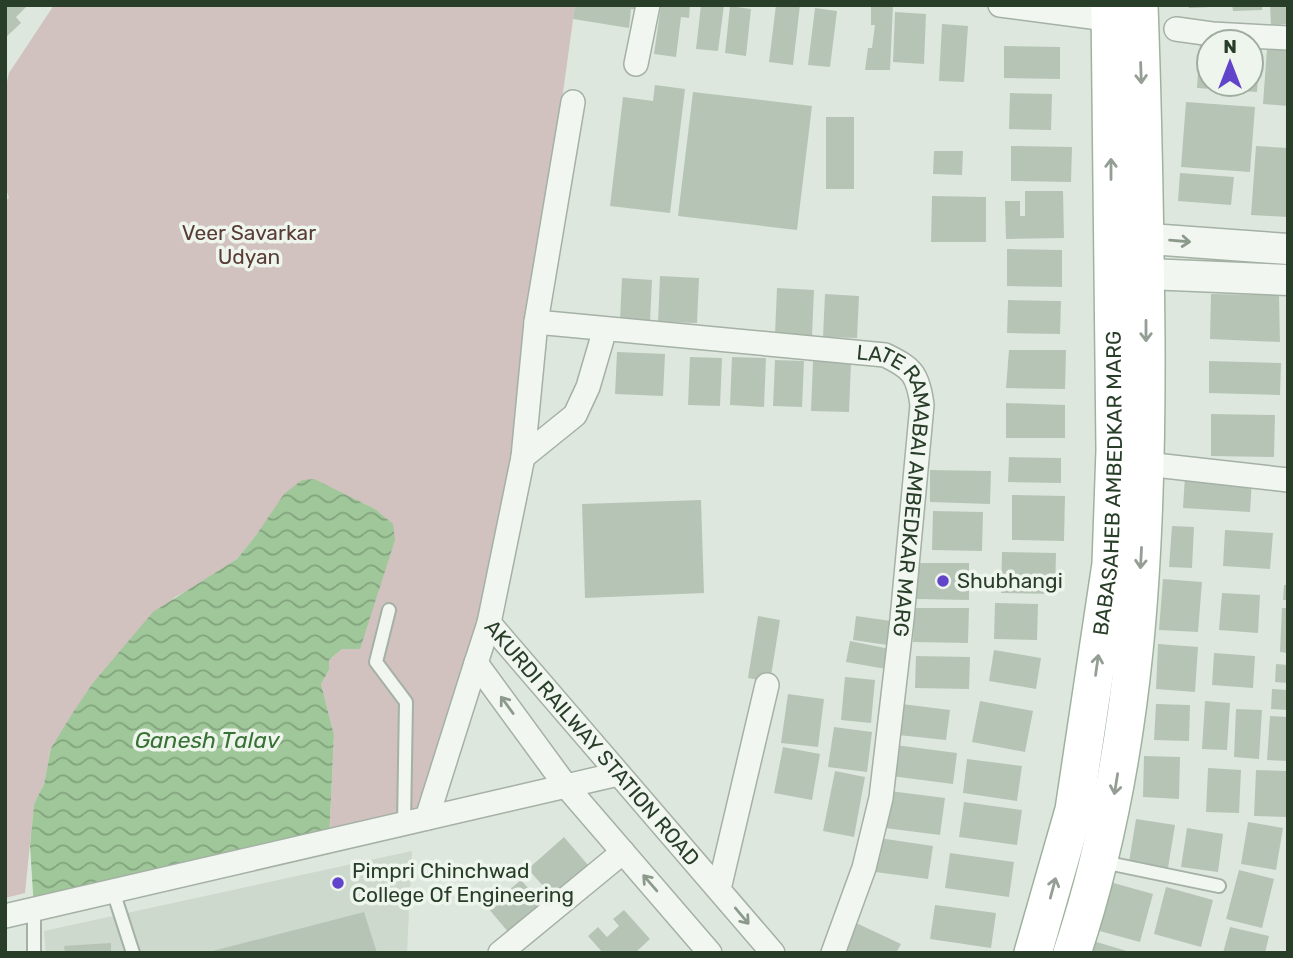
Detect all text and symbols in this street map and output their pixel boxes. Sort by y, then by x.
north arrow [1195,28,1265,98]
text: N [1223,35,1237,58]
one-way arrow [1134,62,1148,85]
one-way arrow [1104,158,1118,181]
park label: Veer Savarkar Udyan [182,220,316,269]
one-way arrow [1168,235,1191,248]
one-way arrow [1139,319,1153,342]
street label: BABASAHEB AMBEDKAR MARG [1087,331,1127,637]
street label: LATE RAMABAI AMBEDKAR MARG [856,339,935,638]
one-way arrow [1135,546,1148,569]
place label: Shubhangi [957,568,1063,593]
marker: Shubhangi [935,573,951,589]
street label: AKURDI RAILWAY STATION ROAD [480,614,705,870]
one-way arrow [1091,654,1104,676]
one-way arrow [500,696,515,715]
water label: Ganesh Talav [134,726,281,754]
one-way arrow [1109,772,1122,795]
place label: Pimpri Chinchwad College Of Engineering [352,858,574,907]
one-way arrow [642,874,658,892]
marker: Pimpri Chinchwad College Of Engineering [330,875,346,891]
one-way arrow [1047,877,1060,899]
one-way arrow [734,907,750,925]

